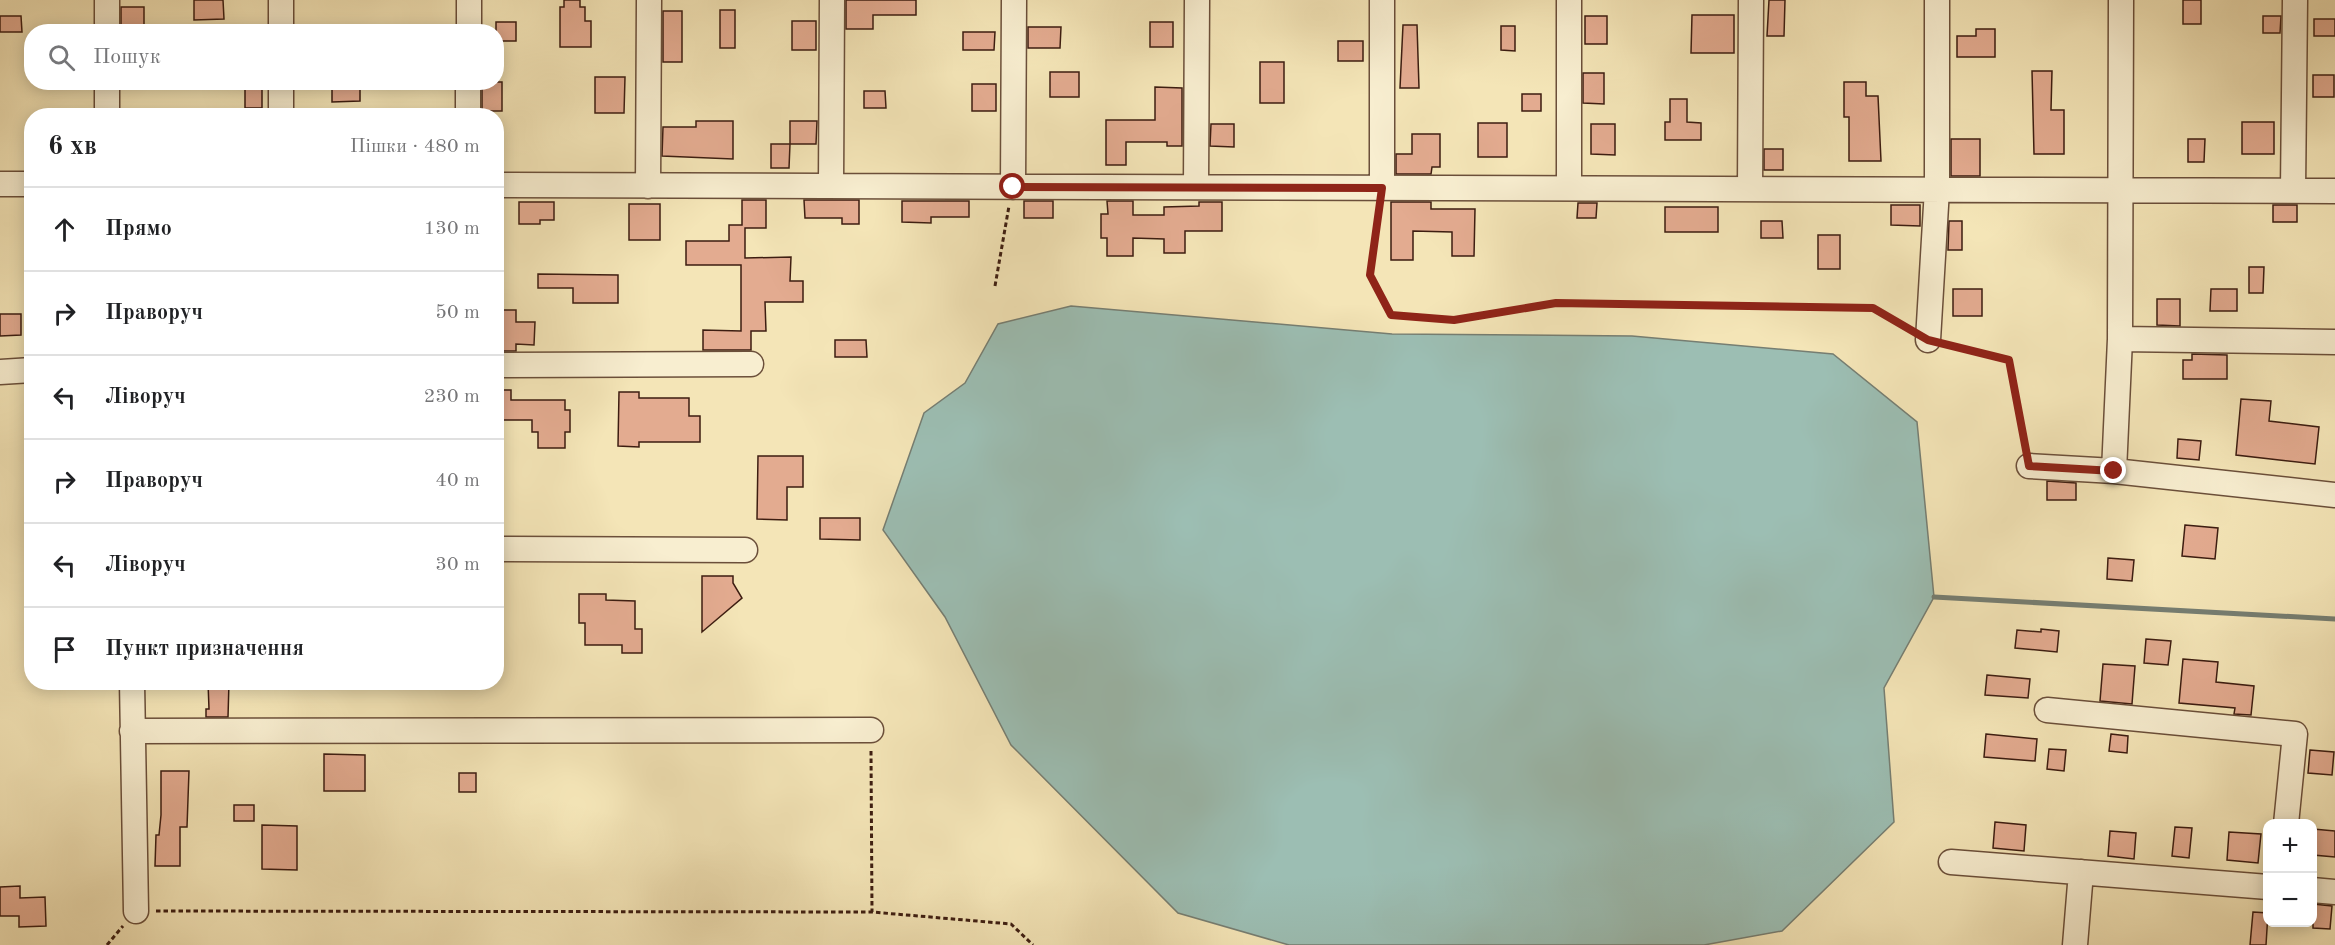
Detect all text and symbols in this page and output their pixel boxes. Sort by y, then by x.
search box [24,24,504,90]
icon: search [45,41,78,74]
text: Пошук [93,46,161,68]
text: 6 хв [48,134,97,160]
text: Пішки · 480 m [350,137,480,157]
route start [999,173,1025,199]
icon: ahead [48,213,81,246]
text: Прямо [105,218,172,240]
text: 130 m [424,219,480,239]
icon: right [48,297,81,330]
text: Праворуч [105,302,203,324]
text: 50 m [435,303,480,323]
icon: left [48,381,81,414]
text: Ліворуч [105,386,186,408]
text: 230 m [424,387,480,407]
route end [2100,457,2126,483]
icon: right [48,465,81,498]
text: Праворуч [105,470,203,492]
text: 40 m [435,471,480,491]
icon: left [48,549,81,582]
text: Ліворуч [105,554,186,576]
text: 30 m [435,555,480,575]
icon: arrive [48,633,81,666]
text: Пункт призначення [105,638,304,660]
map controls [2263,819,2317,927]
button: + [2263,819,2317,873]
button: − [2263,873,2317,927]

